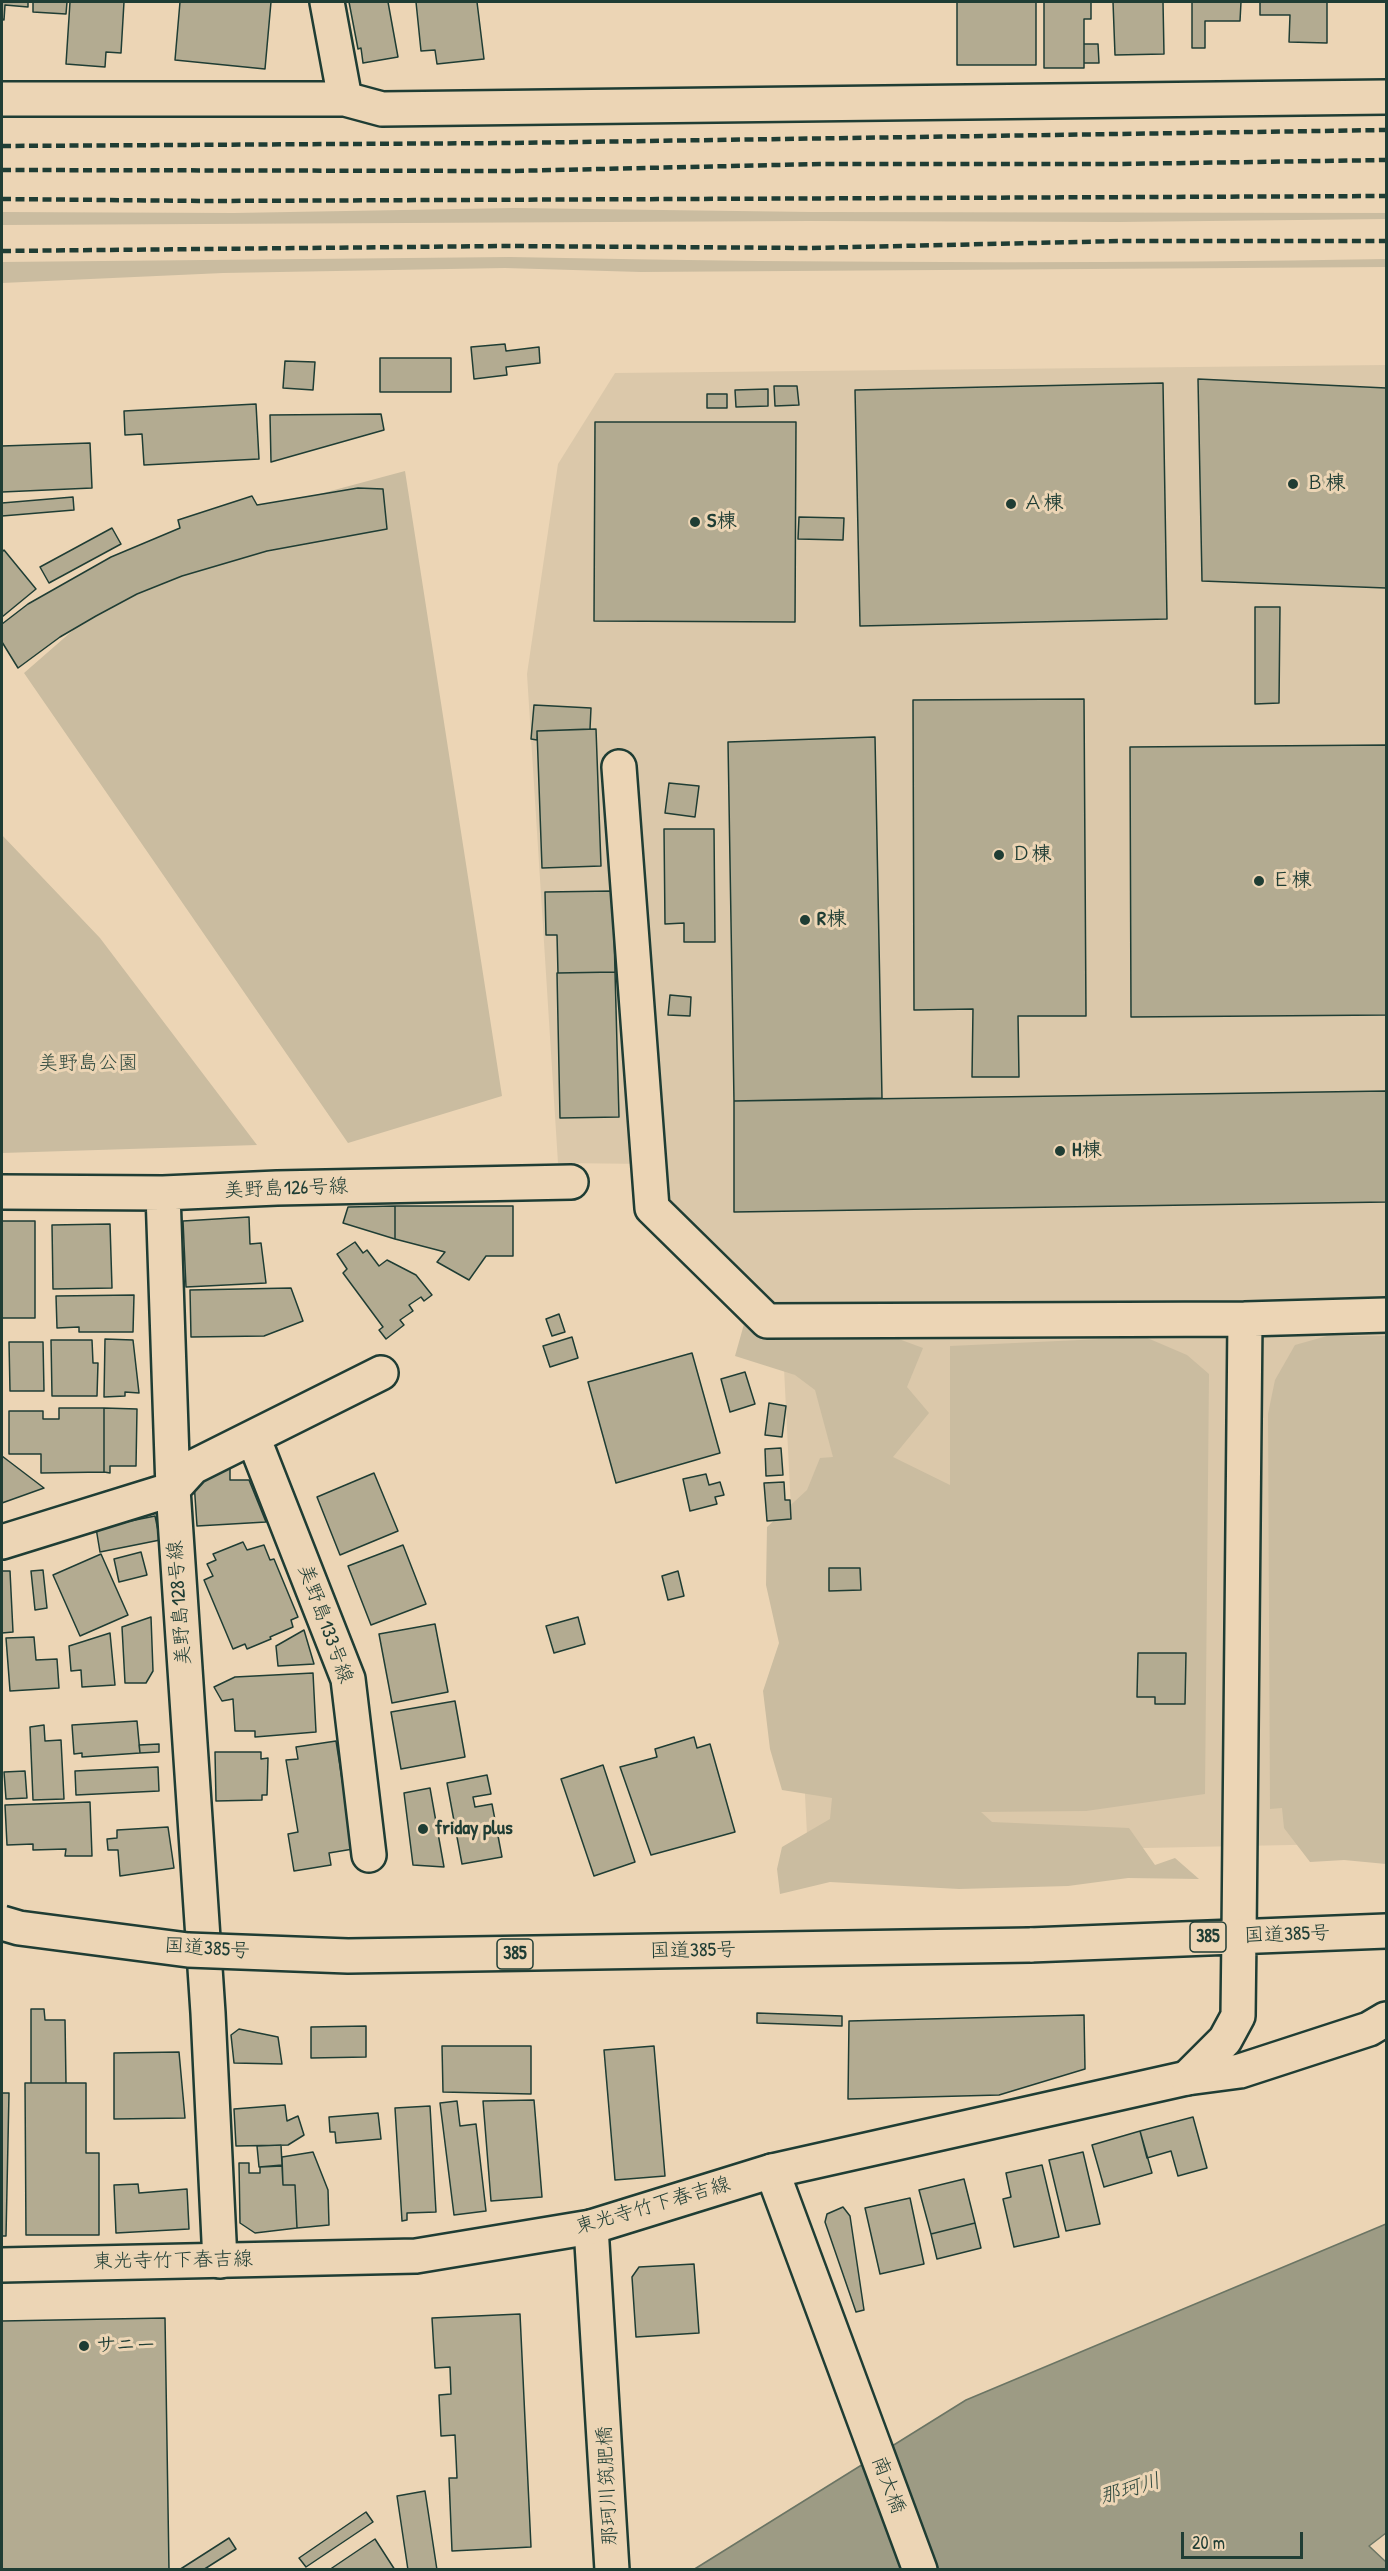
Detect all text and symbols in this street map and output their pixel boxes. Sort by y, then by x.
place label: Ｂ棟 [1305,472,1345,496]
marker: Ｂ棟 [1286,477,1300,491]
place label: Ａ棟 [1023,492,1063,516]
marker: Ａ棟 [1004,497,1018,511]
place label: S棟 [707,510,736,534]
marker: S棟 [688,515,702,529]
place label: Ｄ棟 [1011,843,1051,867]
marker: Ｄ棟 [992,848,1006,862]
place label: Ｅ棟 [1271,869,1311,893]
marker: Ｅ棟 [1252,874,1266,888]
place label: R棟 [817,908,846,932]
marker: R棟 [798,913,812,927]
park label: 美野島公園 [38,1052,138,1076]
place label: H棟 [1072,1139,1101,1163]
marker: H棟 [1053,1144,1067,1158]
street label: 美野島126号線 [223,1175,349,1203]
street label: 美野島128号線 [164,1540,196,1666]
street label: 美野島133号線 [292,1561,358,1687]
place label: friday plus [435,1817,513,1841]
marker: friday plus [416,1822,430,1836]
road number: 385 [1190,1922,1226,1952]
street label: 国道385号 [1244,1922,1330,1948]
street label: 国道385号 [163,1934,251,1964]
street label: 国道385号 [650,1938,736,1964]
road number: 385 [497,1939,533,1969]
street label: 東光寺竹下春吉線 [573,2172,733,2240]
street label: 東光寺竹下春吉線 [93,2248,253,2274]
place label: サニー [96,2334,156,2358]
marker: サニー [77,2339,91,2353]
street label: 那珂川筑肥橋 [593,2425,623,2547]
street label: 南大橋 [866,2453,910,2517]
water label: 那珂川 [1096,2469,1164,2511]
scale bar [1184,2520,1306,2558]
text: 20 m [1192,2530,1225,2555]

